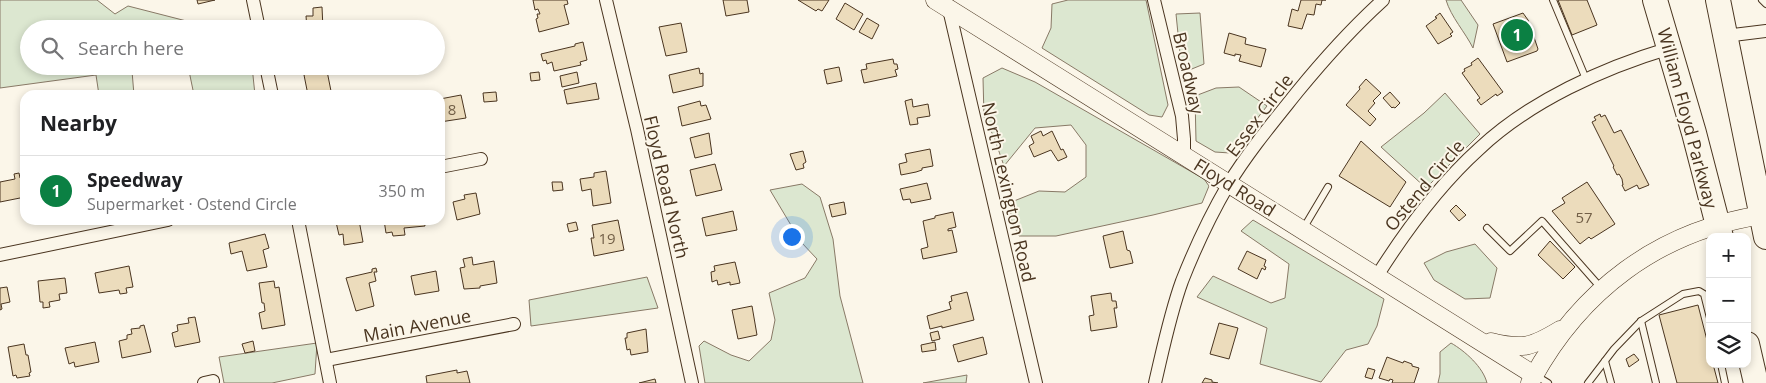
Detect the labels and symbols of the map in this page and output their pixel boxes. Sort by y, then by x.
pin: 1 [1501,16,1533,54]
street label: William Floyd Parkway [1652,25,1724,212]
street label: Broadway [1168,29,1210,117]
street label: Essex Circle [1220,69,1298,161]
house number: 8 [448,99,456,119]
street label: North Lexington Road [977,100,1041,284]
street label: Floyd Road North [639,113,695,261]
street label: Ostend Circle [1379,134,1469,236]
street label: Floyd Road [1189,152,1281,222]
house number: 57 [1575,207,1593,227]
your location [779,224,805,250]
house number: 19 [598,228,616,248]
street label: Main Avenue [361,303,473,347]

